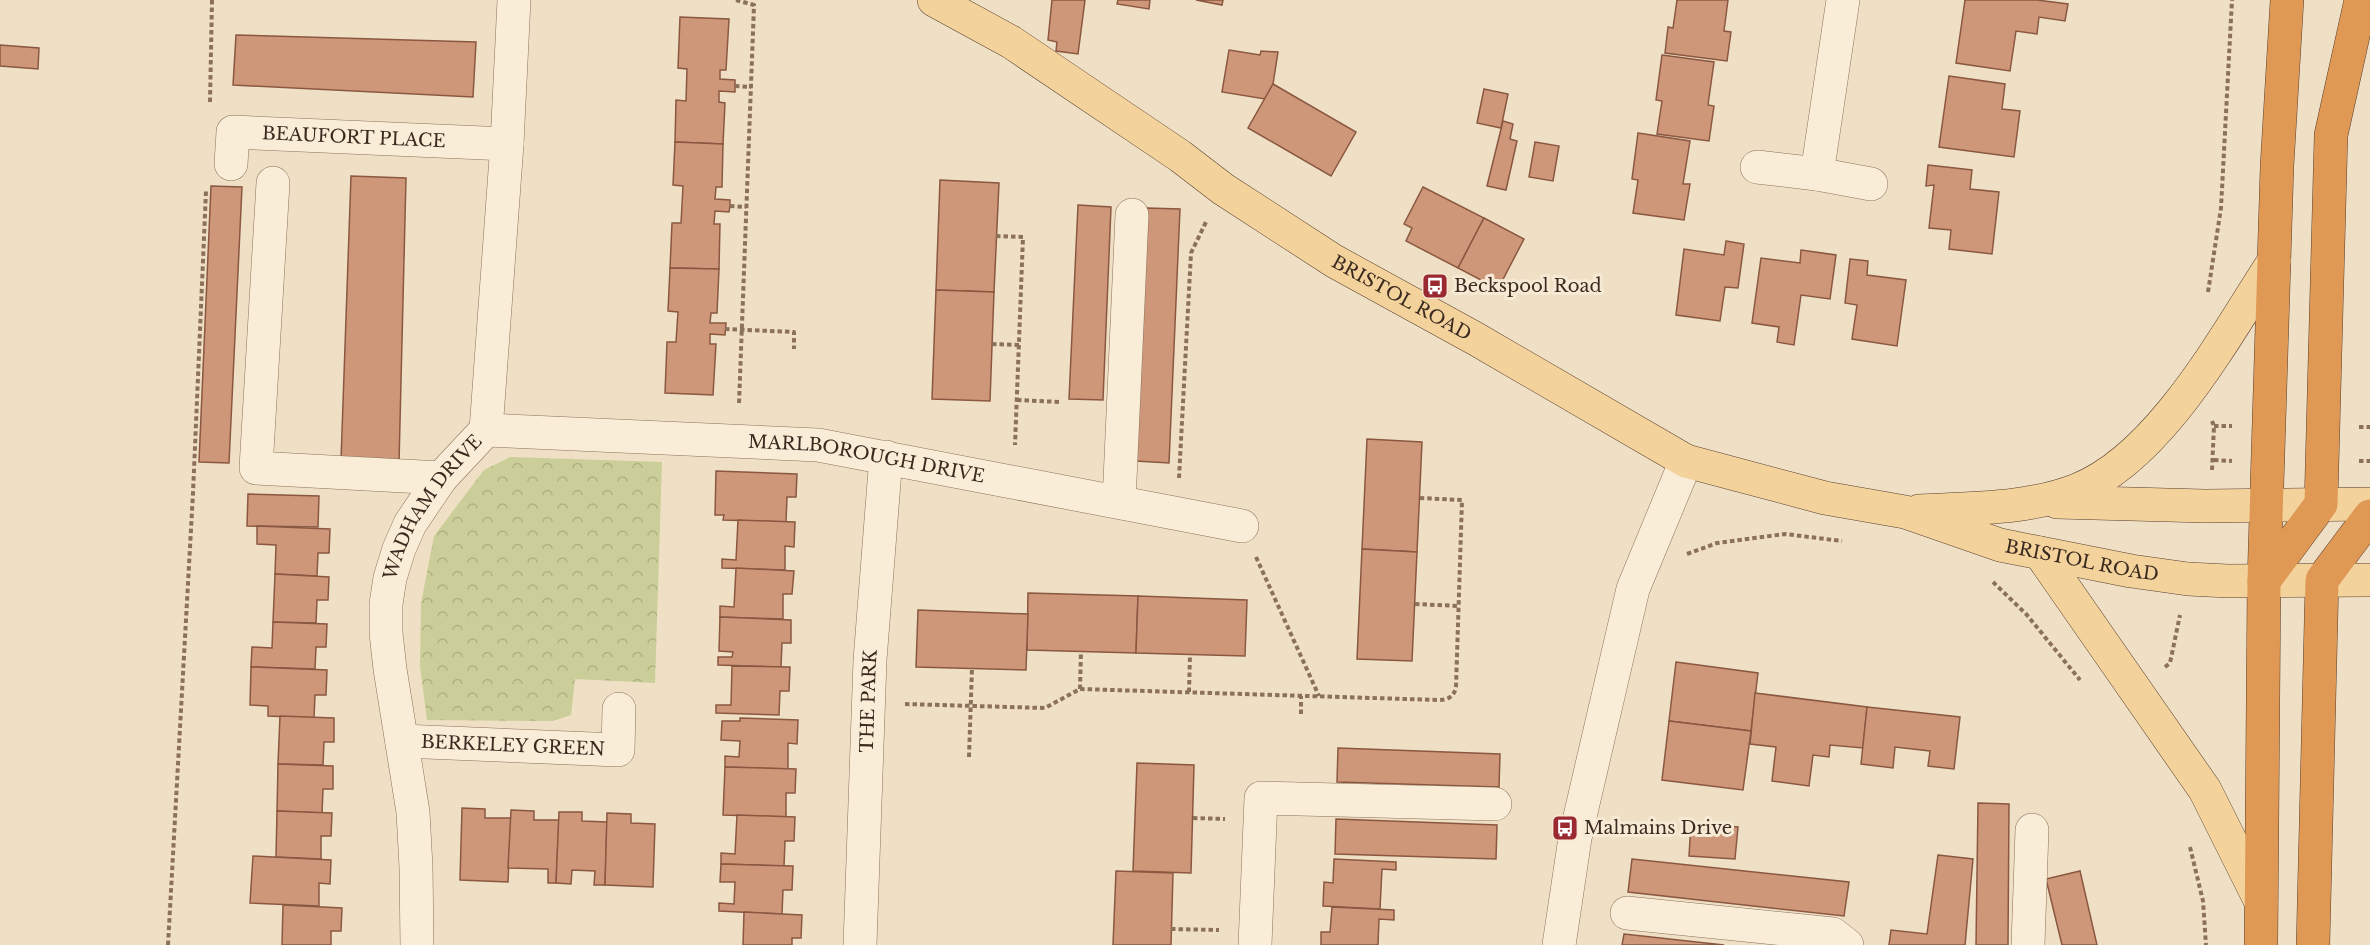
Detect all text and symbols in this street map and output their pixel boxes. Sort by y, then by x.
street label: BEAUFORT PLACE [262,122,446,152]
street label: BRISTOL ROAD [1328,251,1475,345]
bus stop icon: Beckspool Road [1420,271,1450,301]
place label: Beckspool Road [1454,275,1602,297]
street label: WADHAM DRIVE [379,430,487,583]
street label: MARLBOROUGH DRIVE [748,431,986,488]
street label: BRISTOL ROAD [2003,535,2160,586]
street label: THE PARK [856,648,882,753]
street label: BERKELEY GREEN [420,731,605,760]
bus stop icon: Malmains Drive [1550,813,1580,843]
place label: Malmains Drive [1584,817,1732,839]

